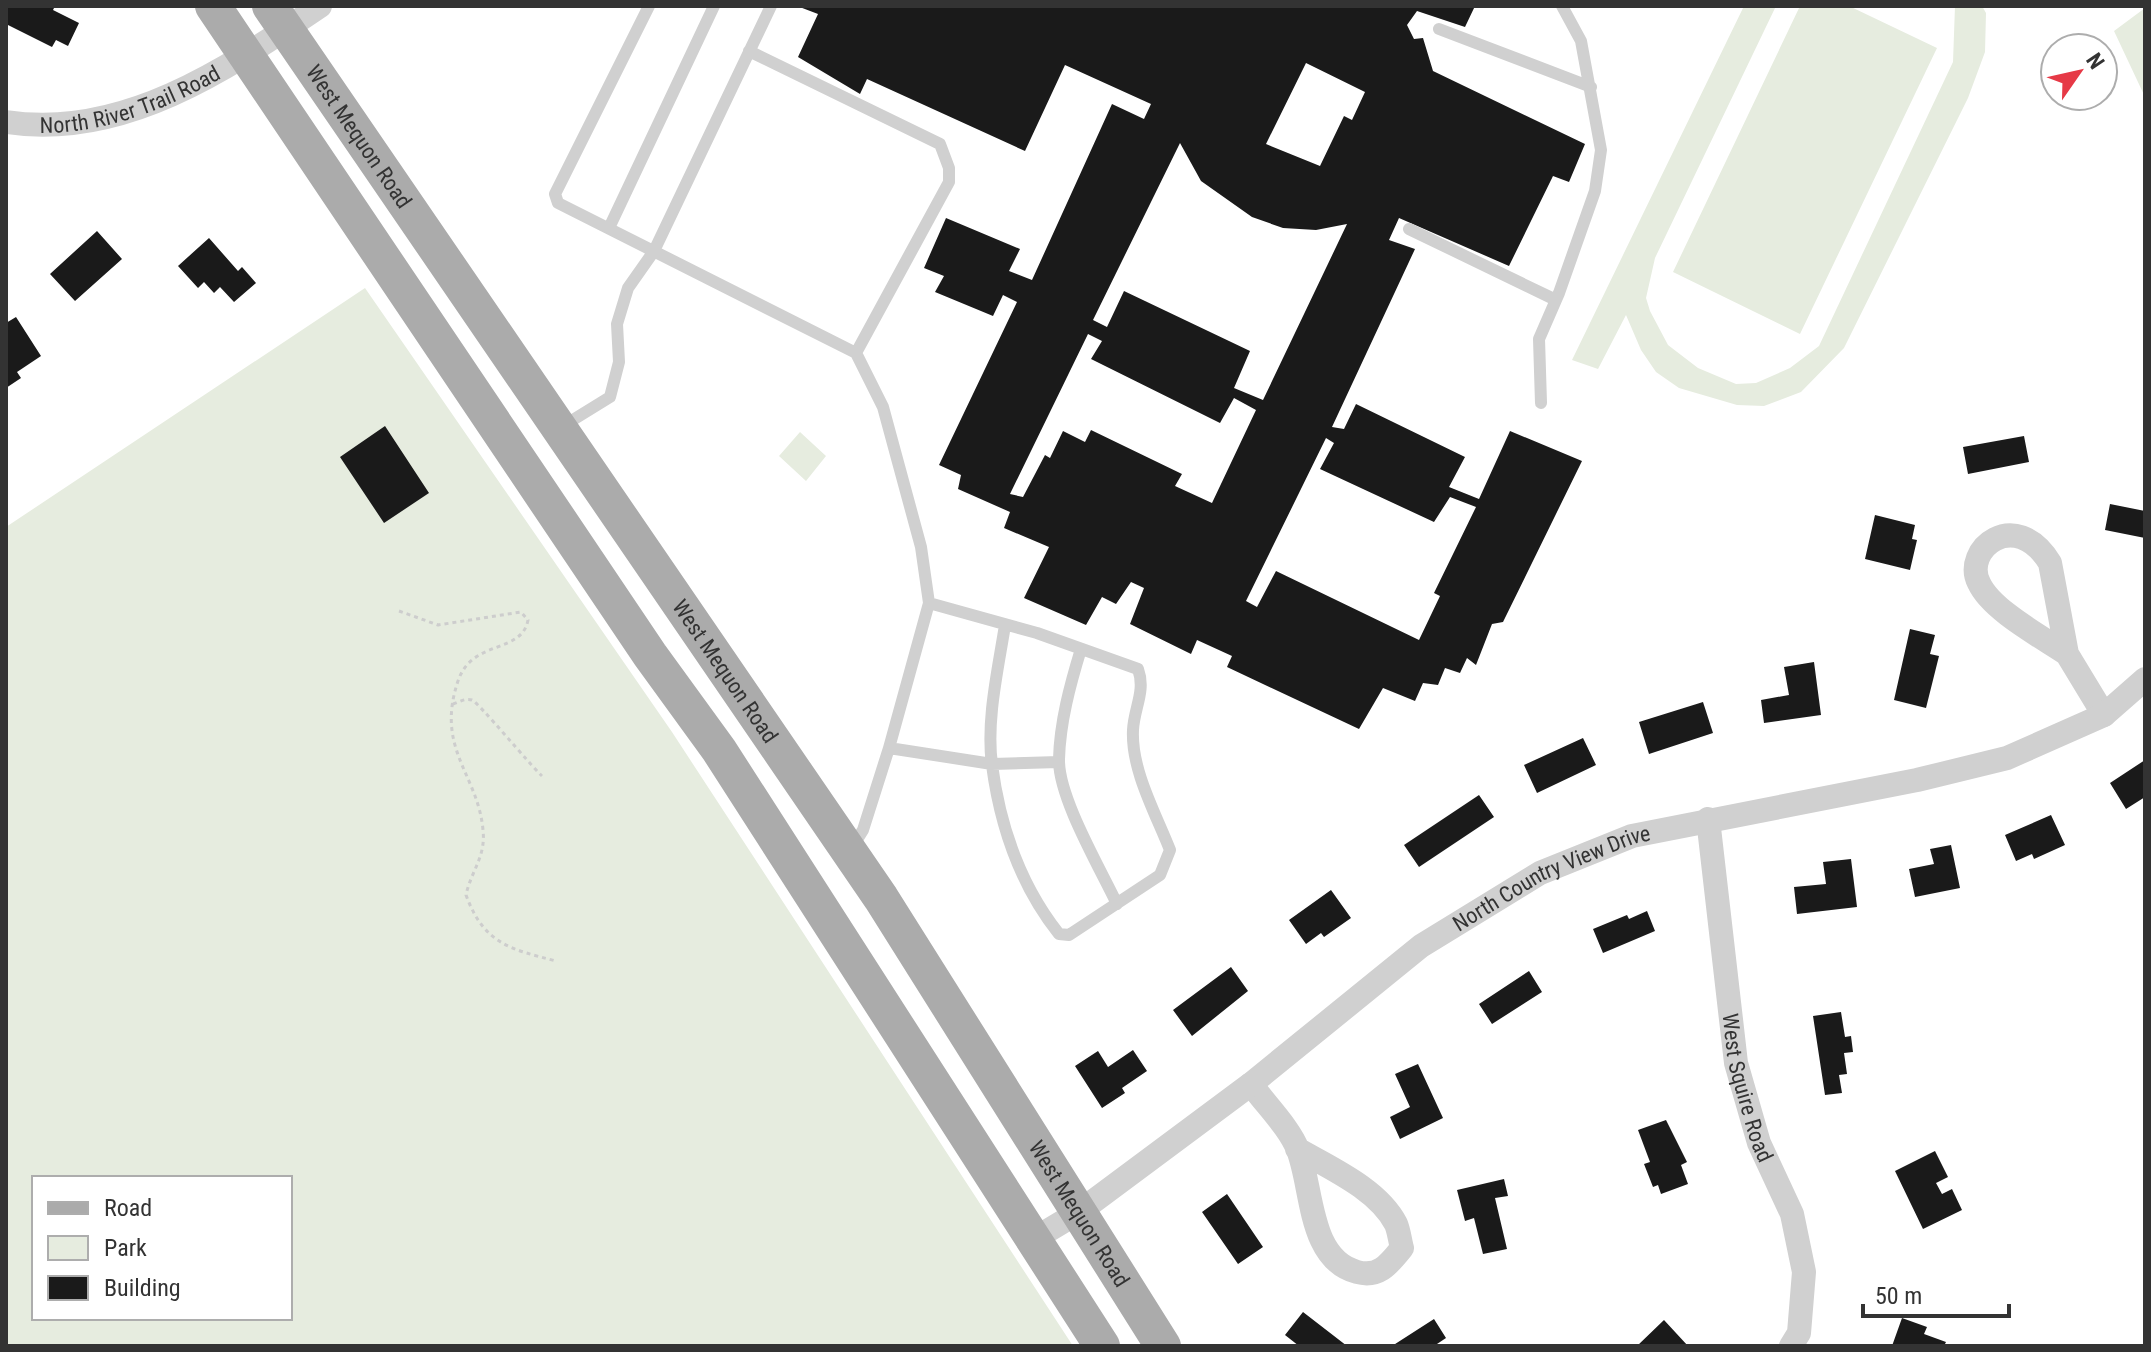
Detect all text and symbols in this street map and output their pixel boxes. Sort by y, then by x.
north arrow [2039,32,2119,112]
text: N [2081,49,2109,74]
street label: West Mequon Road [301,60,417,213]
street label: North River Trail Road [39,61,224,138]
street label: West Mequon Road [667,595,783,748]
street label: North Country View Drive [1448,821,1652,937]
street label: West Squire Road [1717,1012,1778,1166]
street label: West Mequon Road [1024,1136,1134,1291]
legend [32,1176,292,1320]
text: Road [104,1194,152,1222]
text: Park [104,1234,147,1262]
scale bar [1863,1268,2009,1318]
text: Building [104,1274,181,1302]
text: 50 m [1875,1282,1922,1310]

